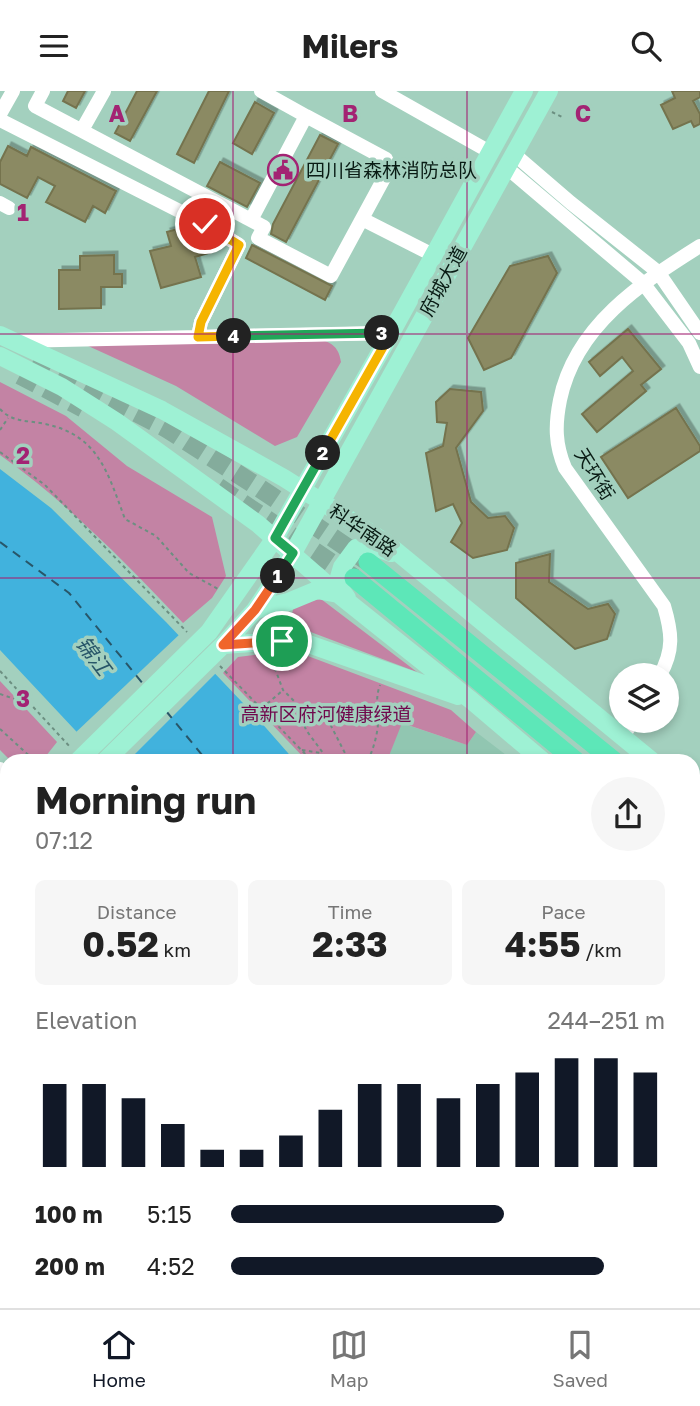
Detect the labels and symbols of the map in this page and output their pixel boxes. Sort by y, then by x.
text: A [109,99,126,127]
text: B [342,99,358,127]
text: C [575,99,591,127]
public building icon: 四川省森林消防总队 [266,153,300,187]
place label: 四川省森林消防总队 [306,158,477,181]
pin [175,194,235,254]
text: 1 [17,198,29,226]
street label: 府城大道 [414,242,471,320]
pin: 3 [364,315,400,351]
pin: 4 [216,319,252,353]
pin: 2 [306,435,340,471]
text: 2 [16,441,30,469]
street label: 天环街 [571,443,620,504]
street label: 科华南路 [325,499,401,560]
pin: 1 [260,559,296,594]
pin [252,611,312,671]
water label: 锦江 [71,631,118,682]
text: 3 [16,684,30,712]
park label: 高新区府河健康绿道 [240,702,412,725]

